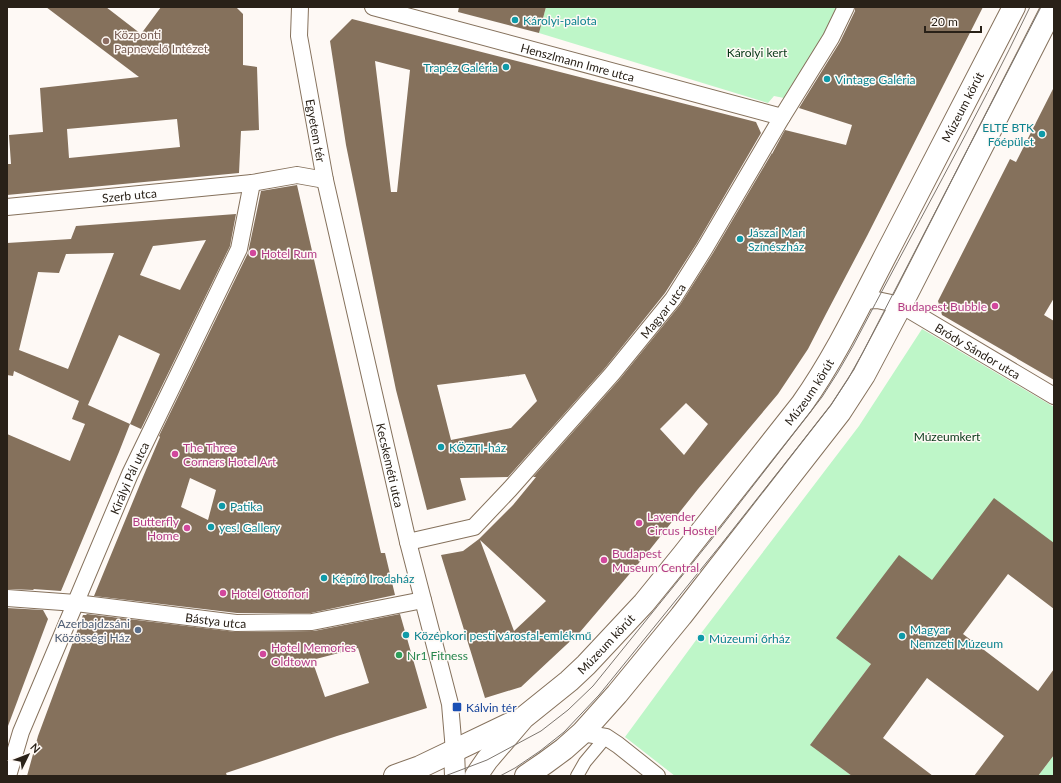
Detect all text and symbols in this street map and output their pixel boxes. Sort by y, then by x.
scale bar [925,8,981,34]
place label: Károlyi-palota [523,13,597,28]
text: 20 m [931,14,958,29]
marker: Károlyi-palota [510,15,520,25]
place label: Központi Papnevelő Intézet [114,27,209,56]
marker: Központi Papnevelő Intézet [101,36,111,46]
street label: Henszlmann Imre utca [519,40,636,85]
park label: Károlyi kert [727,45,788,60]
place label: Trapéz Galéria [423,60,498,75]
marker: Trapéz Galéria [501,62,511,72]
street label: Múzeum körút [938,68,987,144]
place label: Vintage Galéria [835,72,916,87]
marker: Vintage Galéria [822,74,832,84]
street label: Egyetem tér [303,98,329,164]
place label: ELTE BTK Főépület [982,120,1035,149]
marker: ELTE BTK Főépület [1037,129,1047,139]
street label: Szerb utca [101,185,157,205]
place label: Jászai Mari Színészház [748,225,806,254]
marker: Jászai Mari Színészház [735,234,745,244]
place label: Hotel Rum [261,246,317,261]
marker: Hotel Rum [248,248,258,258]
street label: Magyar utca [637,280,688,341]
place label: Budapest Bubble [897,299,987,314]
marker: Budapest Bubble [990,301,1000,311]
street label: Bródy Sándor utca [932,320,1023,382]
street label: Múzeum körút [781,355,837,428]
street label: Kecskeméti utca [373,422,407,509]
park label: Múzeumkert [914,429,981,444]
street label: Királyi Pál utca [106,439,152,516]
place label: The Three Corners Hotel Art [183,440,277,469]
place label: KÖZTI-ház [449,440,507,455]
marker: KÖZTI-ház [436,442,446,452]
marker: The Three Corners Hotel Art [170,449,180,459]
place label: Patika [230,499,262,514]
marker: Patika [217,501,227,511]
place label: Lavender Circus Hostel [647,509,717,538]
place label: Butterfly Home [133,514,180,543]
marker: Lavender Circus Hostel [634,518,644,528]
place label: yes! Gallery [219,520,281,535]
marker: yes! Gallery [206,522,216,532]
marker: Butterfly Home [182,523,192,533]
place label: Budapest Museum Central [612,546,699,575]
marker: Budapest Museum Central [599,555,609,565]
place label: Képíró Irodaház [332,571,415,586]
marker: Képíró Irodaház [319,573,329,583]
place label: Hotel Ottofiori [231,586,309,601]
marker: Hotel Ottofiori [218,588,228,598]
street label: Bástya utca [185,609,246,631]
street label: Múzeum körút [574,610,638,677]
place label: Azerbajdzsáni Közösségi Ház [54,616,131,645]
place label: Magyar Nemzeti Múzeum [910,622,1003,651]
marker: Azerbajdzsáni Közösségi Ház [133,625,143,635]
place label: Középkori pesti városfal-emlékmű [414,628,591,643]
marker: Középkori pesti városfal-emlékmű [401,630,411,640]
place label: Múzeumi őrház [709,631,791,646]
marker: Magyar Nemzeti Múzeum [897,631,907,641]
marker: Múzeumi őrház [696,633,706,643]
place label: Hotel Memories Oldtown [271,640,356,669]
place label: Nr1 Fitness [407,648,468,663]
marker: Hotel Memories Oldtown [258,649,268,659]
marker: Nr1 Fitness [394,650,404,660]
place label: Kálvin tér [466,700,517,715]
marker: Kálvin tér [451,701,463,713]
north arrow [8,735,48,775]
text: N [28,740,43,755]

